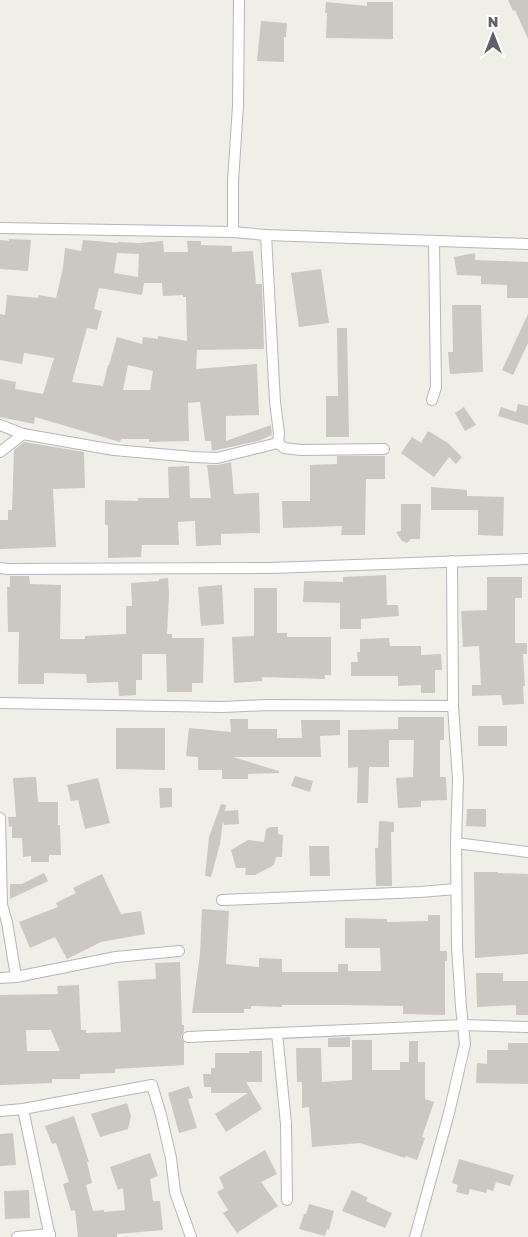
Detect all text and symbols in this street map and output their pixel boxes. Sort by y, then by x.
north arrow [468,10,518,60]
text: N [488,13,498,30]

